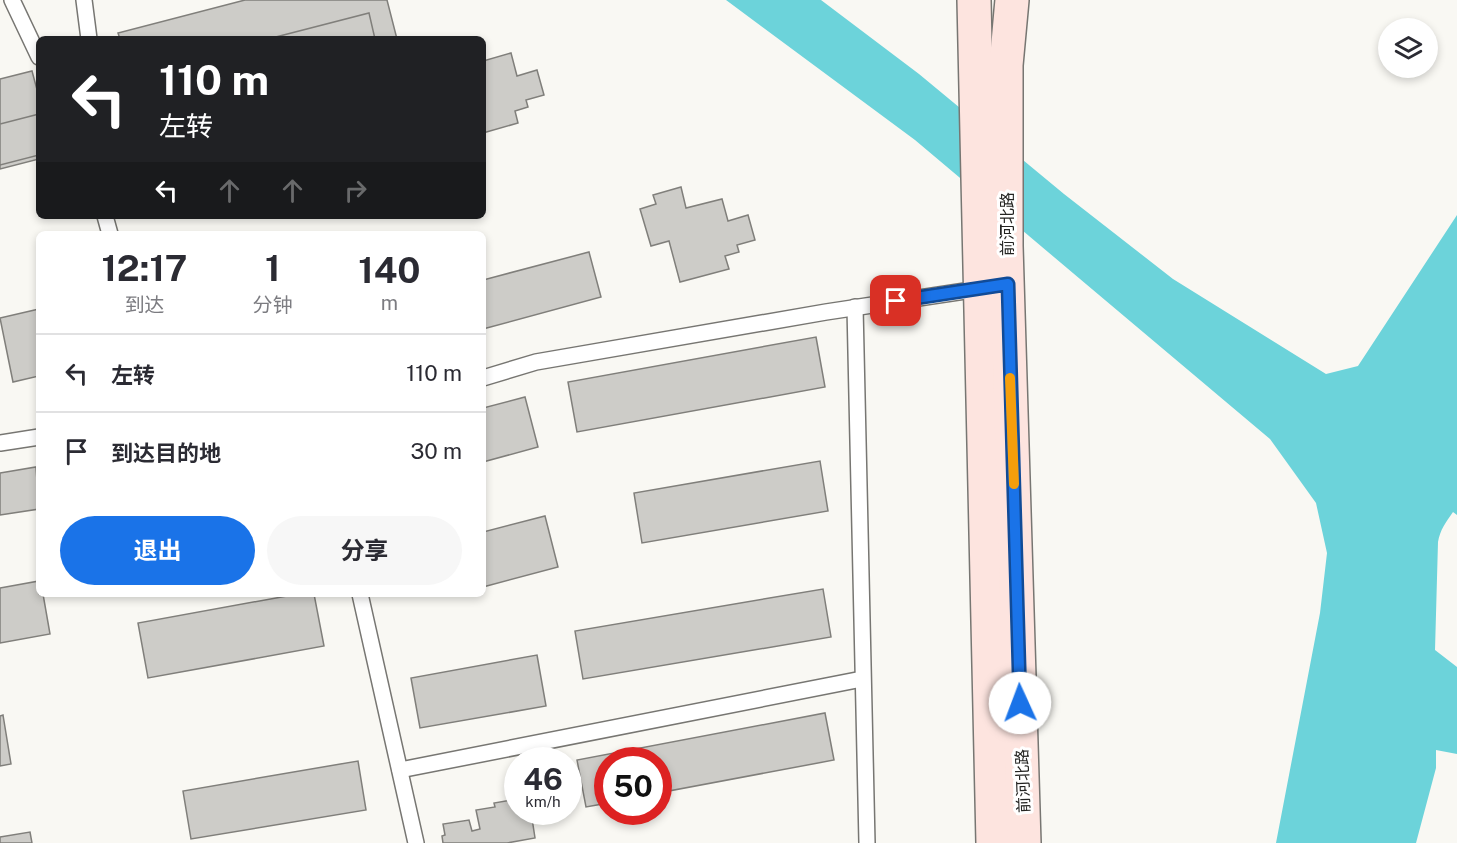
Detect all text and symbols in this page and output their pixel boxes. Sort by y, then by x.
map controls [1378,18,1438,78]
button: layers [1378,18,1438,78]
text: 110 m [159,55,269,104]
icon: left [60,60,138,138]
text: 左转 [159,110,213,142]
icon: left [150,174,183,207]
icon: ahead [213,174,246,207]
icon: ahead [276,174,309,207]
icon: right [339,174,372,207]
street label: 前河北路 [998,192,1017,256]
text: 12:17 [101,247,187,289]
text: 1 [265,247,281,289]
text: 140 [358,249,421,291]
pin [870,275,921,326]
icon: arrive [879,284,912,317]
text: m [381,291,398,315]
text: 到达 [124,293,164,317]
text: 分钟 [253,293,293,317]
icon: left [60,357,93,390]
text: 110 m [406,360,462,386]
text: 左转 [111,362,155,388]
icon: arrive [60,435,93,468]
text: 30 m [410,438,462,464]
text: 到达目的地 [111,440,221,466]
button: 退出 [60,516,255,585]
button: 分享 [267,516,462,585]
position arrow [988,671,1052,735]
speed limit sign: 50 [594,747,672,825]
street label: 前河北路 [1012,749,1034,813]
text: 46 [523,761,563,797]
text: km/h [525,793,561,810]

